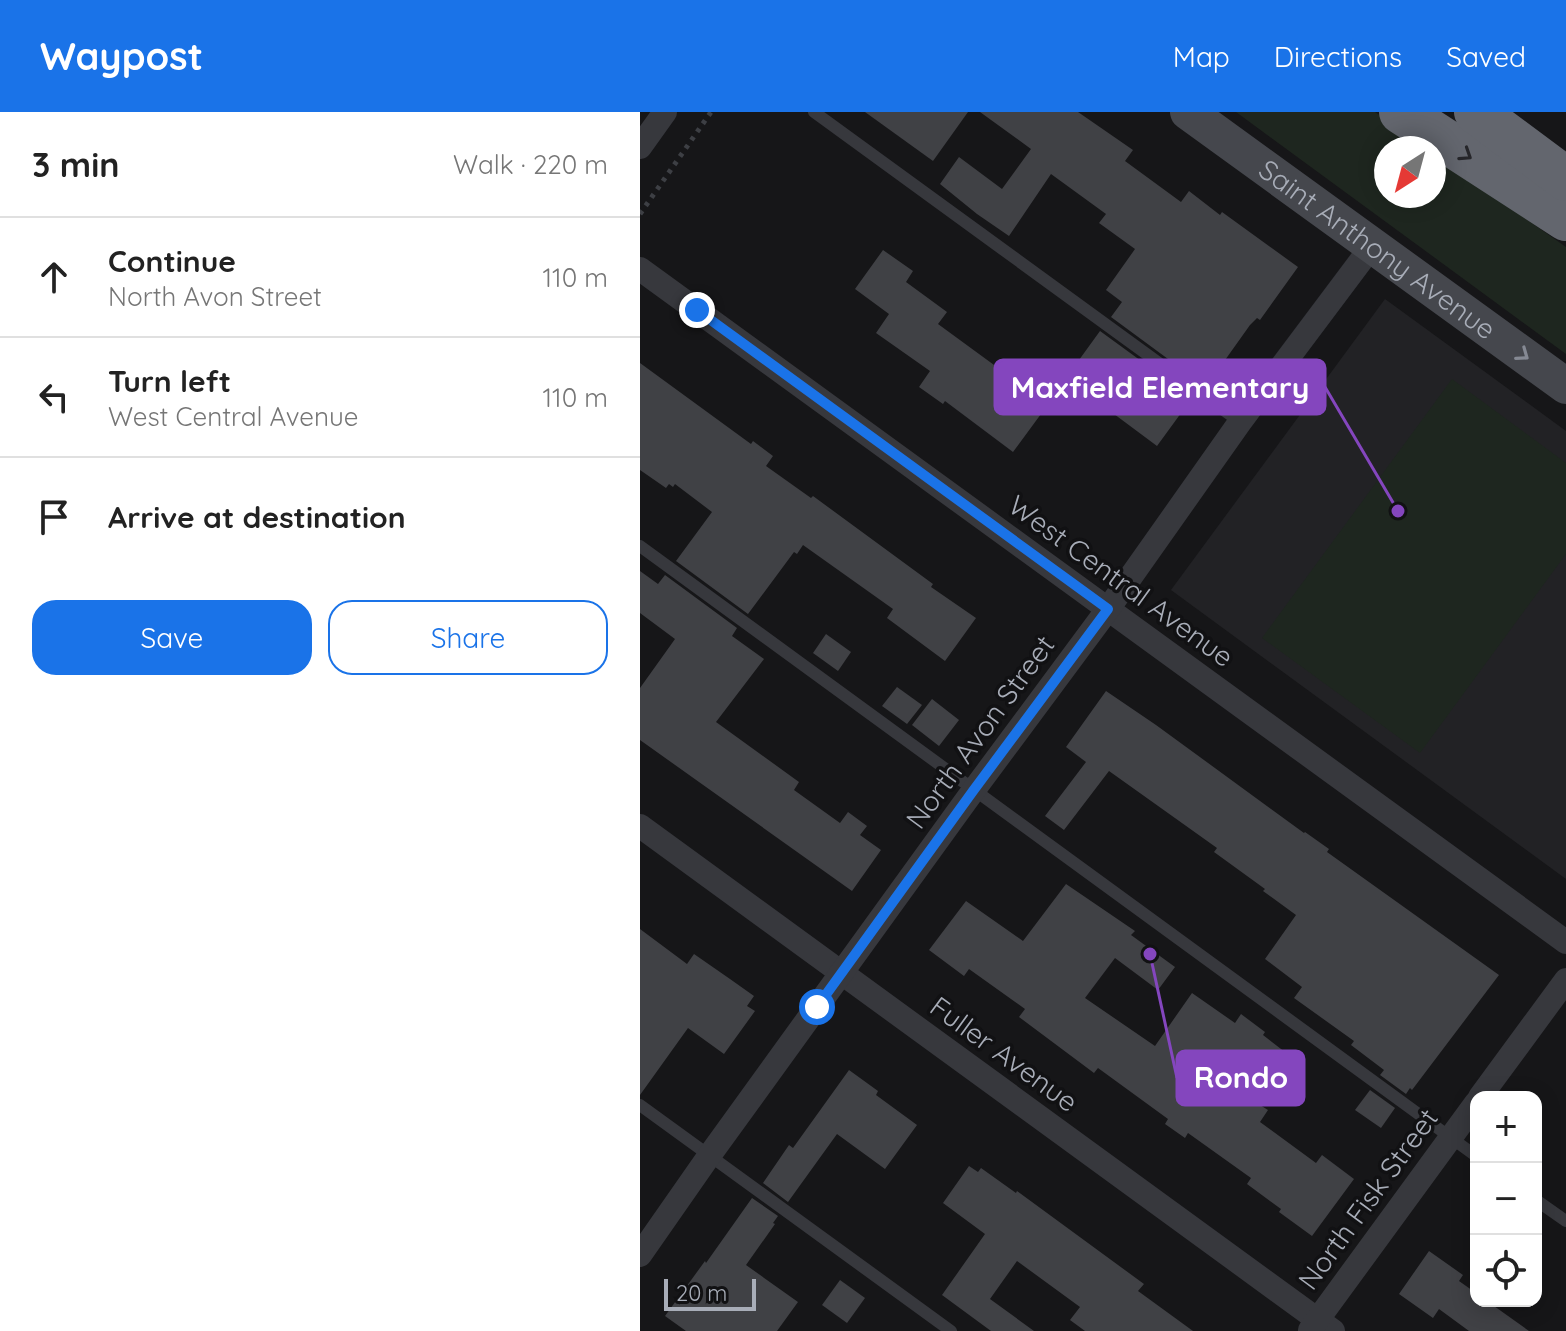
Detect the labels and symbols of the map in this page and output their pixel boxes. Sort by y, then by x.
north arrow [1374,136,1446,208]
one-way arrow [1458,145,1472,160]
street label: Saint Anthony Avenue [1252,151,1503,346]
route end [679,292,715,328]
one-way arrow [1515,345,1529,360]
callout: Maxfield Elementary [995,360,1325,414]
text: Maxfield Elementary [1011,368,1309,406]
street label: West Central Avenue [1002,487,1241,674]
street label: North Avon Street [898,628,1061,835]
street label: Fuller Avenue [924,988,1085,1119]
route start [799,989,835,1025]
callout: Rondo [1177,1051,1304,1105]
text: Rondo [1194,1058,1288,1096]
street label: North Fisk Street [1290,1101,1445,1296]
scale bar [664,1275,756,1311]

